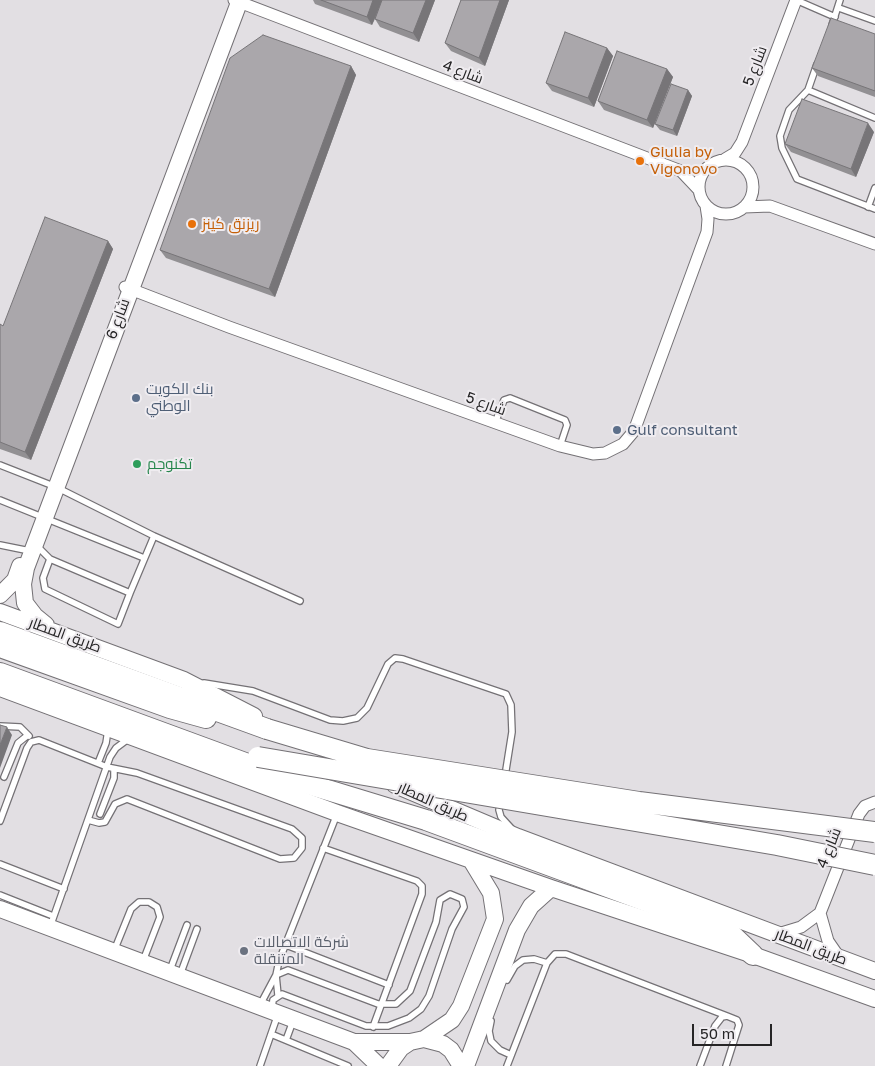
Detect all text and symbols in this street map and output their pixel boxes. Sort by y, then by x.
street label: شارع 5 [739,43,771,89]
street label: شارع 4 [440,56,486,88]
place label: Giulia by Vigonovo [650,143,717,178]
marker: Giulia by Vigonovo [634,155,646,167]
place label: ريزنق كينز [202,215,260,233]
marker: ريزنق كينز [186,218,198,230]
street label: شارع 6 [102,296,134,342]
place label: بنك الكويت الوطني [146,380,213,415]
street label: شارع 5 [463,388,509,420]
marker: بنك الكويت الوطني [130,392,142,404]
place label: Gulf consultant [627,421,738,439]
marker: Gulf consultant [611,424,623,436]
place label: تكنوجم [147,455,192,473]
marker: تكنوجم [131,458,143,470]
street label: طريق المطار [26,614,104,656]
street label: طريق المطار [395,778,471,826]
street label: شارع 4 [813,825,845,871]
street label: طريق المطار [772,925,850,969]
place label: شركة الاتصالات المتنقلة [254,933,349,968]
marker: شركة الاتصالات المتنقلة [238,945,250,957]
scale bar [695,1014,775,1046]
text: 50 m [700,1024,735,1042]

